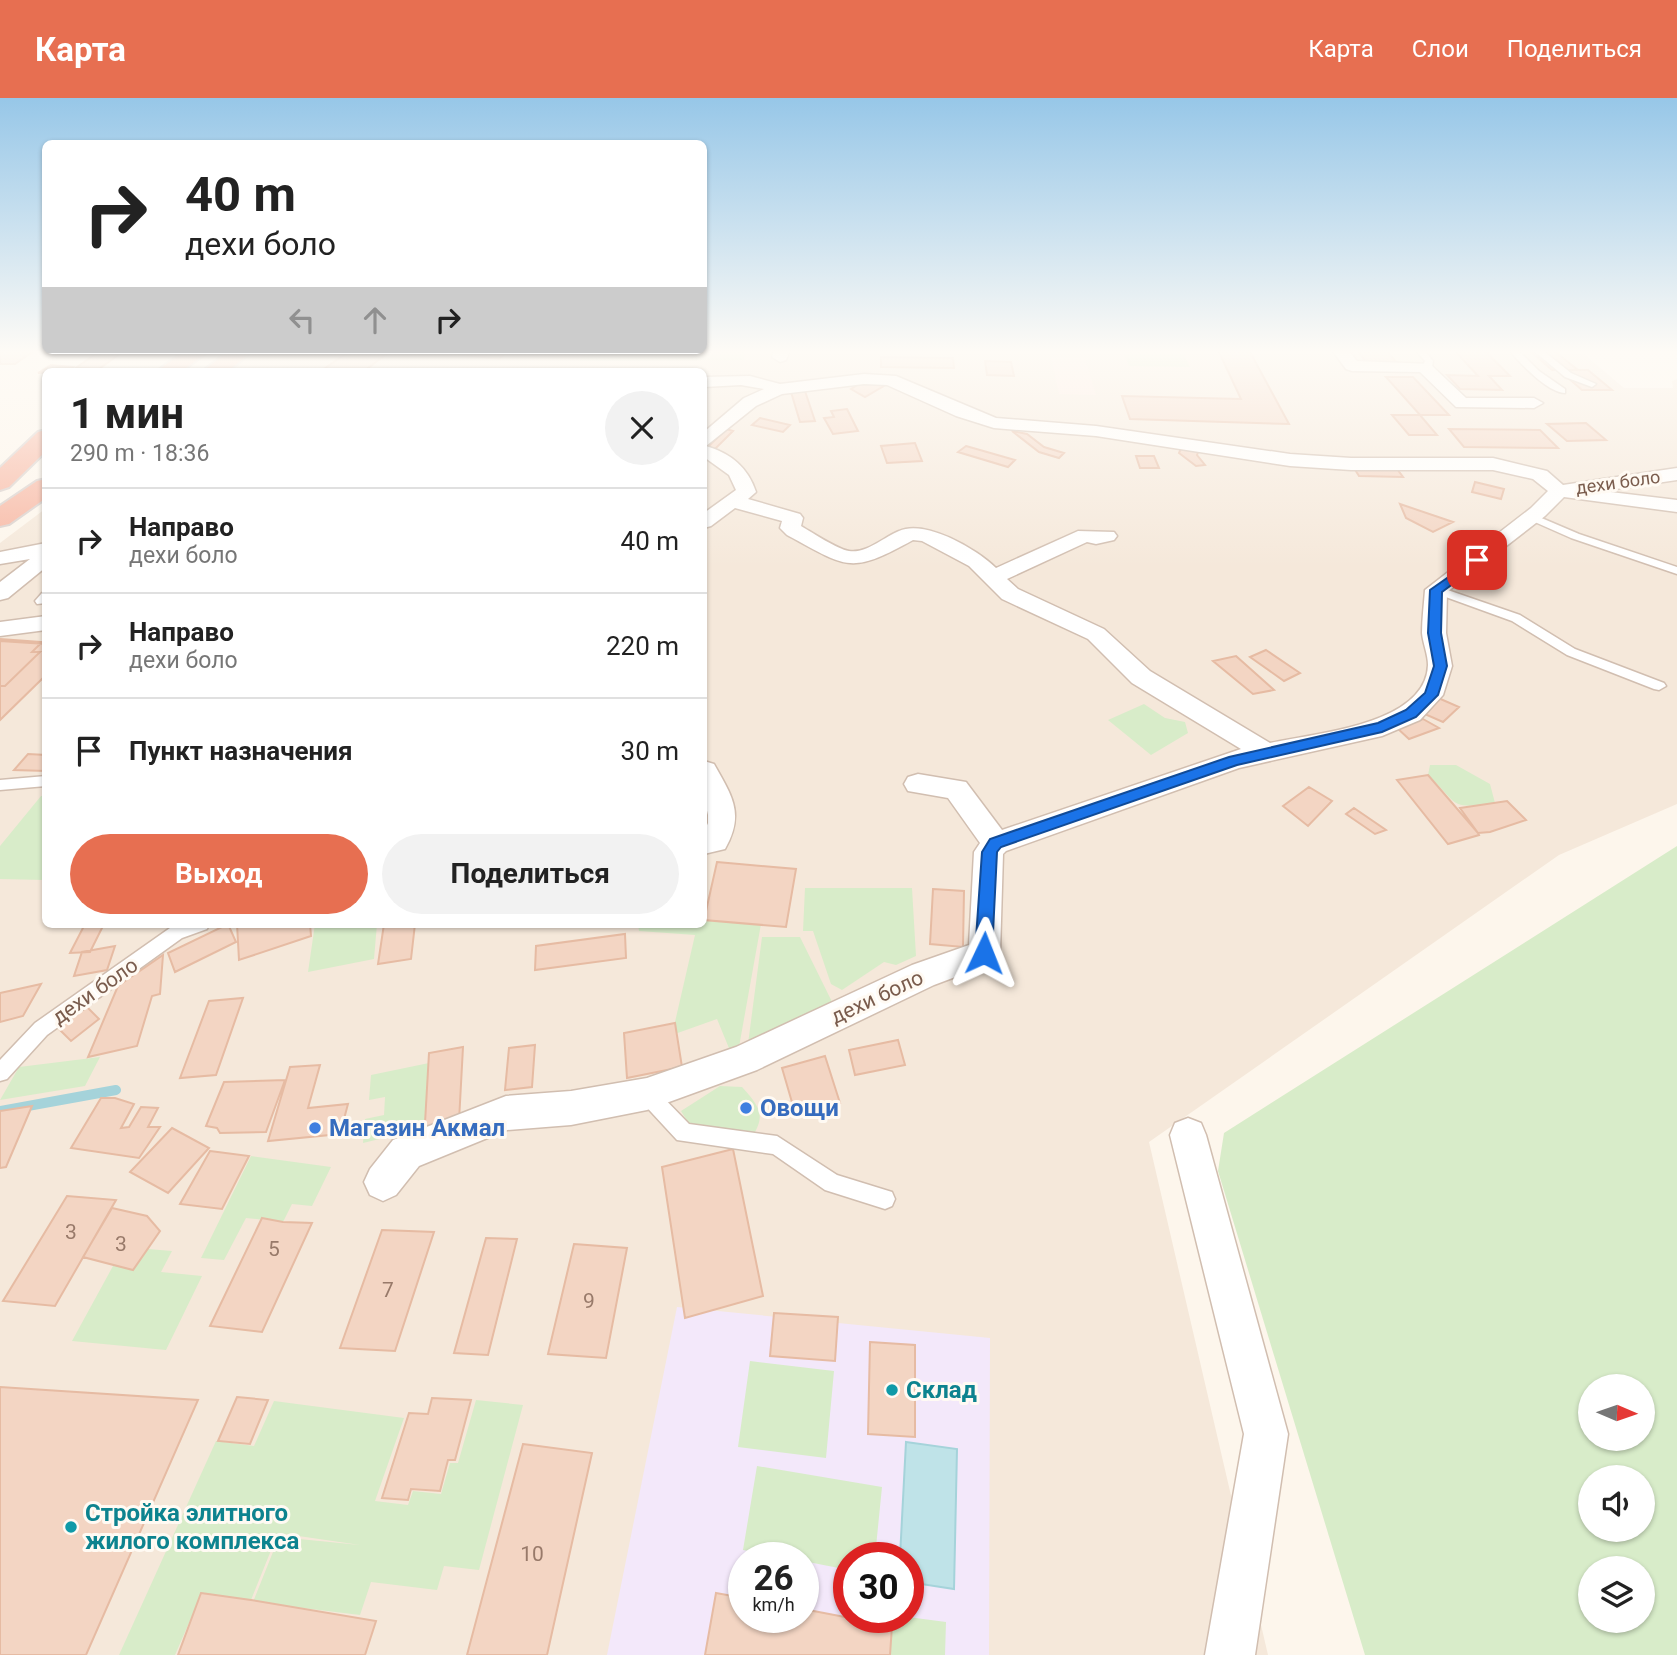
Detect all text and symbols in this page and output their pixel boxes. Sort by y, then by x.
text: Карта [35,30,126,69]
text: Карта [1308,35,1374,63]
text: Слои [1412,35,1469,63]
text: Поделиться [1507,35,1642,63]
text: 40 m [185,166,296,223]
icon: right [70,168,161,259]
text: дехи боло [185,225,336,263]
icon: left [283,301,321,339]
icon: ahead [356,301,394,339]
icon: right [429,301,467,339]
text: 1 мин [70,389,184,438]
button: close [605,391,679,465]
text: 290 m · 18:36 [70,440,209,467]
street label: дехи боло [1574,466,1662,498]
text: Направо [129,512,234,542]
icon: right [70,522,108,560]
text: 40 m [621,526,679,556]
pin [1447,530,1507,590]
icon: arrive [1458,541,1496,579]
text: дехи боло [129,542,238,569]
text: Направо [129,617,234,647]
icon: right [70,627,108,665]
text: 220 m [606,631,679,661]
text: дехи боло [129,647,238,674]
icon: arrive [70,732,108,770]
text: Пункт назначения [129,736,353,766]
text: 30 m [621,736,679,766]
button: Выход [70,834,368,914]
button: Поделиться [382,834,679,914]
position arrow [947,916,1021,990]
street label: дехи боло [48,953,142,1029]
street label: дехи боло [827,965,927,1029]
place label: Овощи [760,1094,839,1122]
marker: Овощи [738,1100,754,1116]
place label: Магазин Акмал [329,1114,505,1142]
marker: Магазин Акмал [307,1120,323,1136]
house number: 3 [65,1220,77,1244]
house number: 3 [115,1232,127,1256]
house number: 5 [268,1237,280,1261]
house number: 7 [382,1278,394,1302]
house number: 9 [583,1289,595,1313]
north arrow [1578,1374,1656,1451]
map controls [1578,1374,1655,1633]
place label: Склад [906,1376,977,1404]
marker: Склад [884,1382,900,1398]
button: sound [1578,1465,1655,1542]
place label: Стройка элитного жилого комплекса [85,1499,299,1555]
marker: Стройка элитного жилого комплекса [63,1519,79,1535]
house number: 10 [520,1542,544,1566]
speed limit sign: 30 [833,1542,924,1633]
button: layers [1578,1556,1655,1633]
text: 26 [753,1558,794,1599]
text: km/h [752,1594,795,1615]

